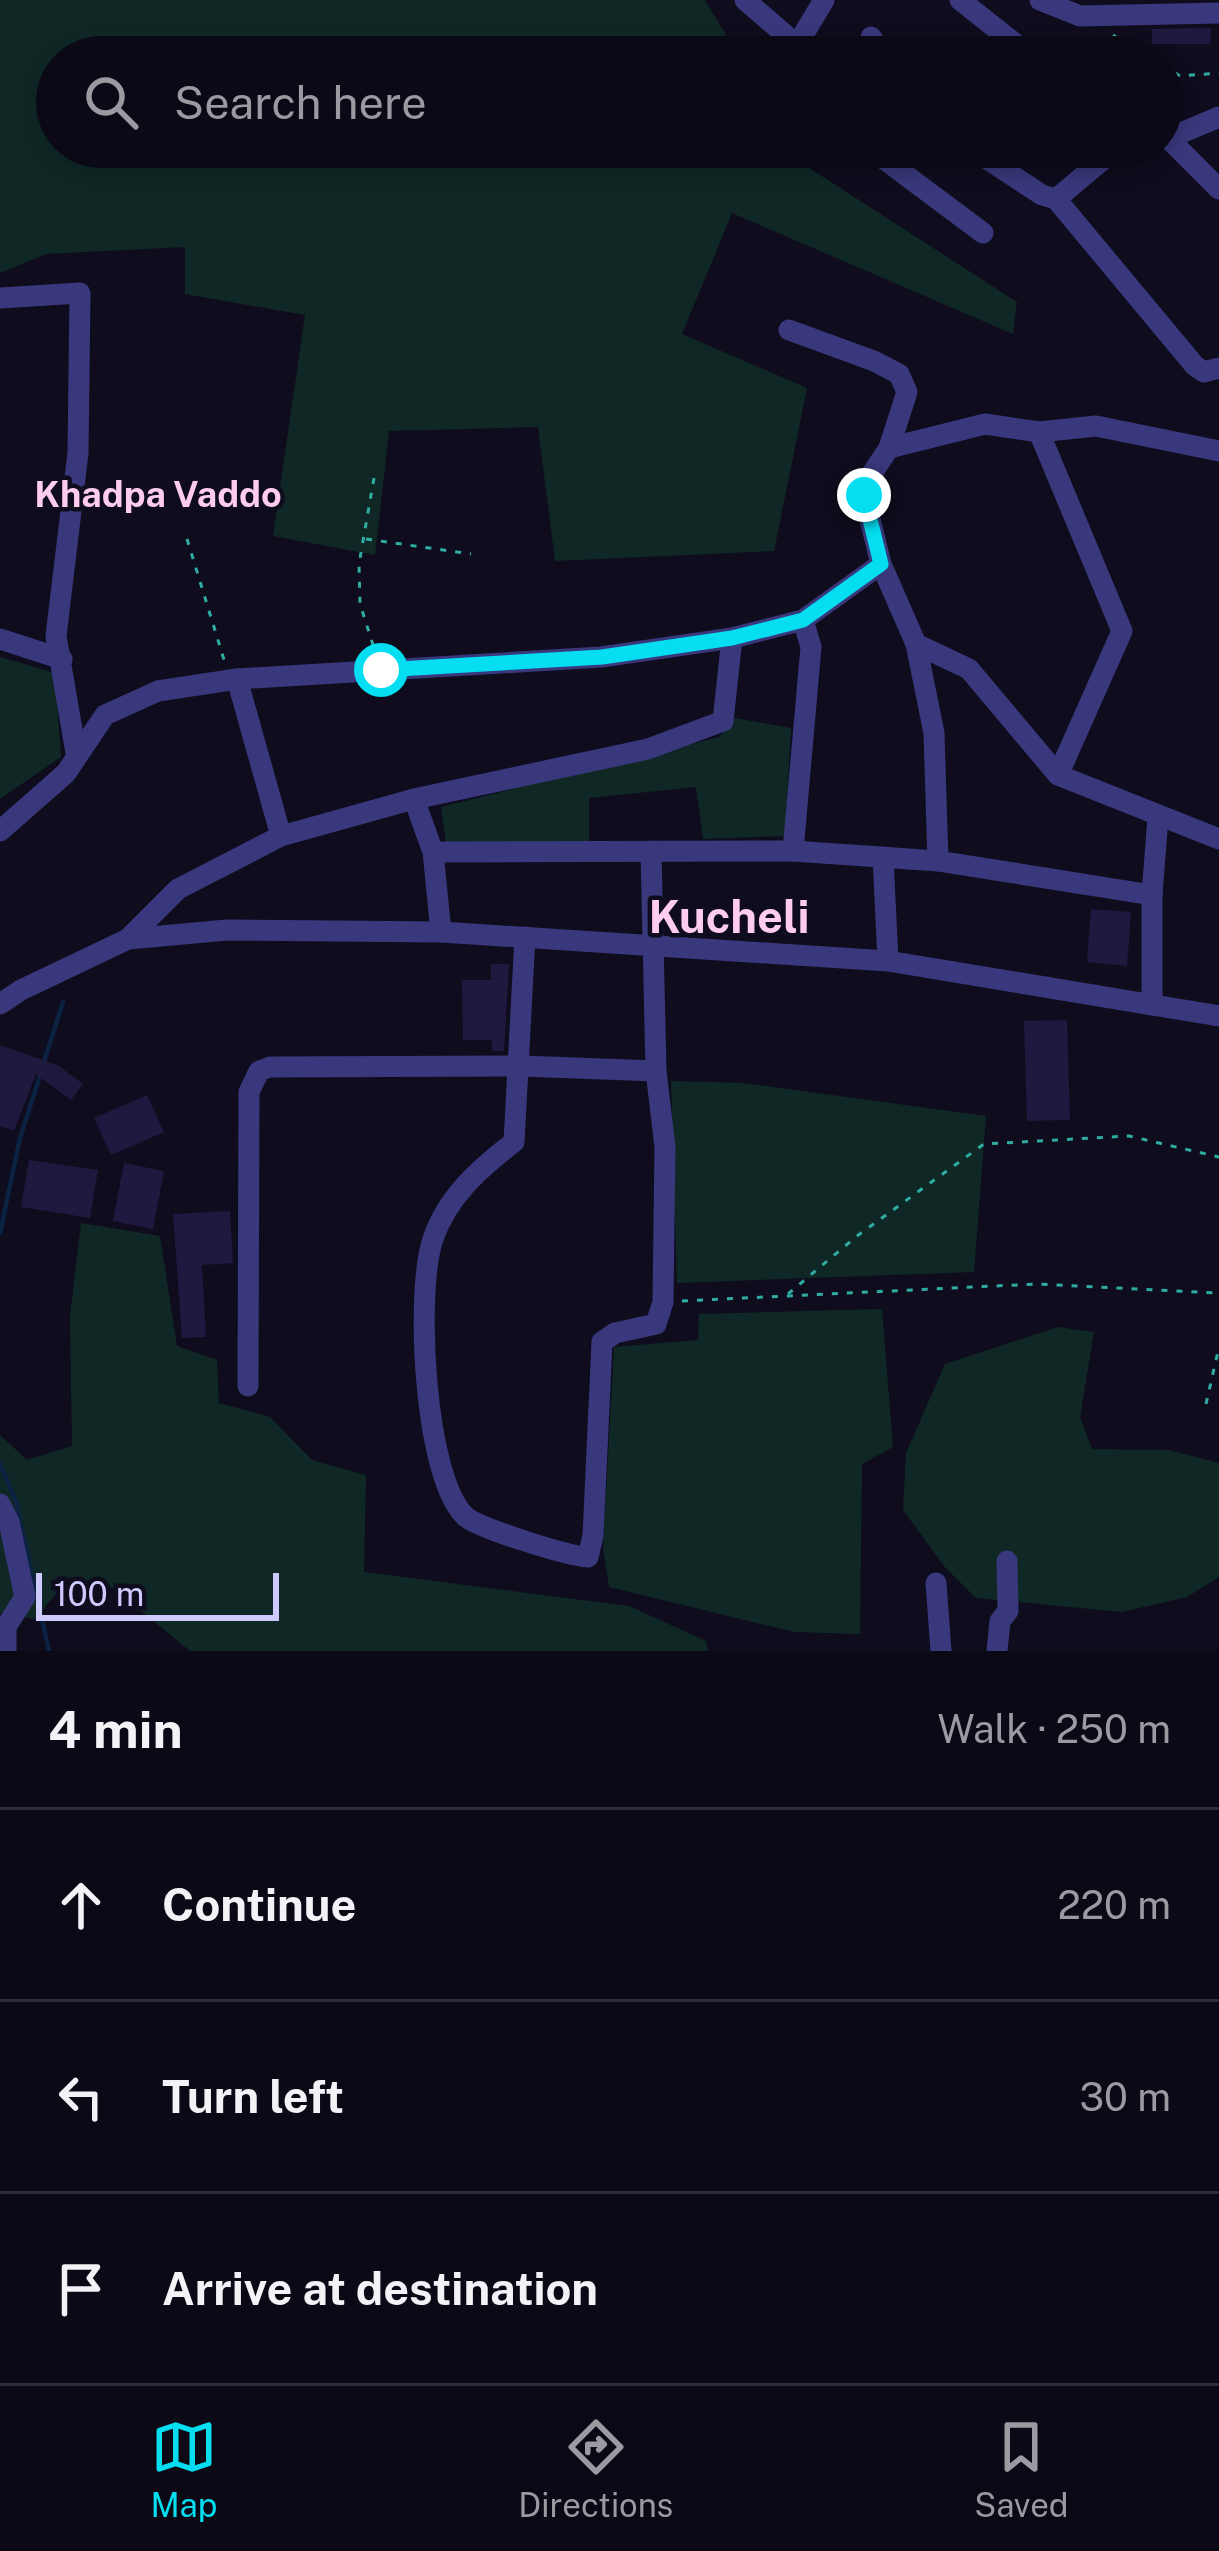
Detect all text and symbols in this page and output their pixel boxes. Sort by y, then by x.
search box [36,36,1183,168]
icon: search [78,69,144,135]
text: Search here [174,76,427,129]
route end [837,468,891,522]
district label: Khadpa Vaddo [34,473,282,515]
route start [354,643,408,697]
district label: Kucheli [648,890,810,943]
scale bar [36,1567,279,1620]
text: 100 m [54,1575,144,1613]
text: 4 min [48,1700,183,1759]
text: Walk · 250 m [937,1706,1171,1752]
icon: ahead [48,1872,114,1938]
text: Continue [162,1878,356,1931]
text: 220 m [1057,1882,1171,1928]
icon: left [48,2064,114,2130]
text: Turn left [162,2070,344,2123]
text: 30 m [1080,2074,1171,2120]
icon: arrive [48,2256,114,2322]
text: Arrive at destination [162,2262,598,2315]
tab: Map [150,2414,217,2524]
tab: Directions [518,2414,673,2524]
tab: Saved [974,2414,1069,2524]

